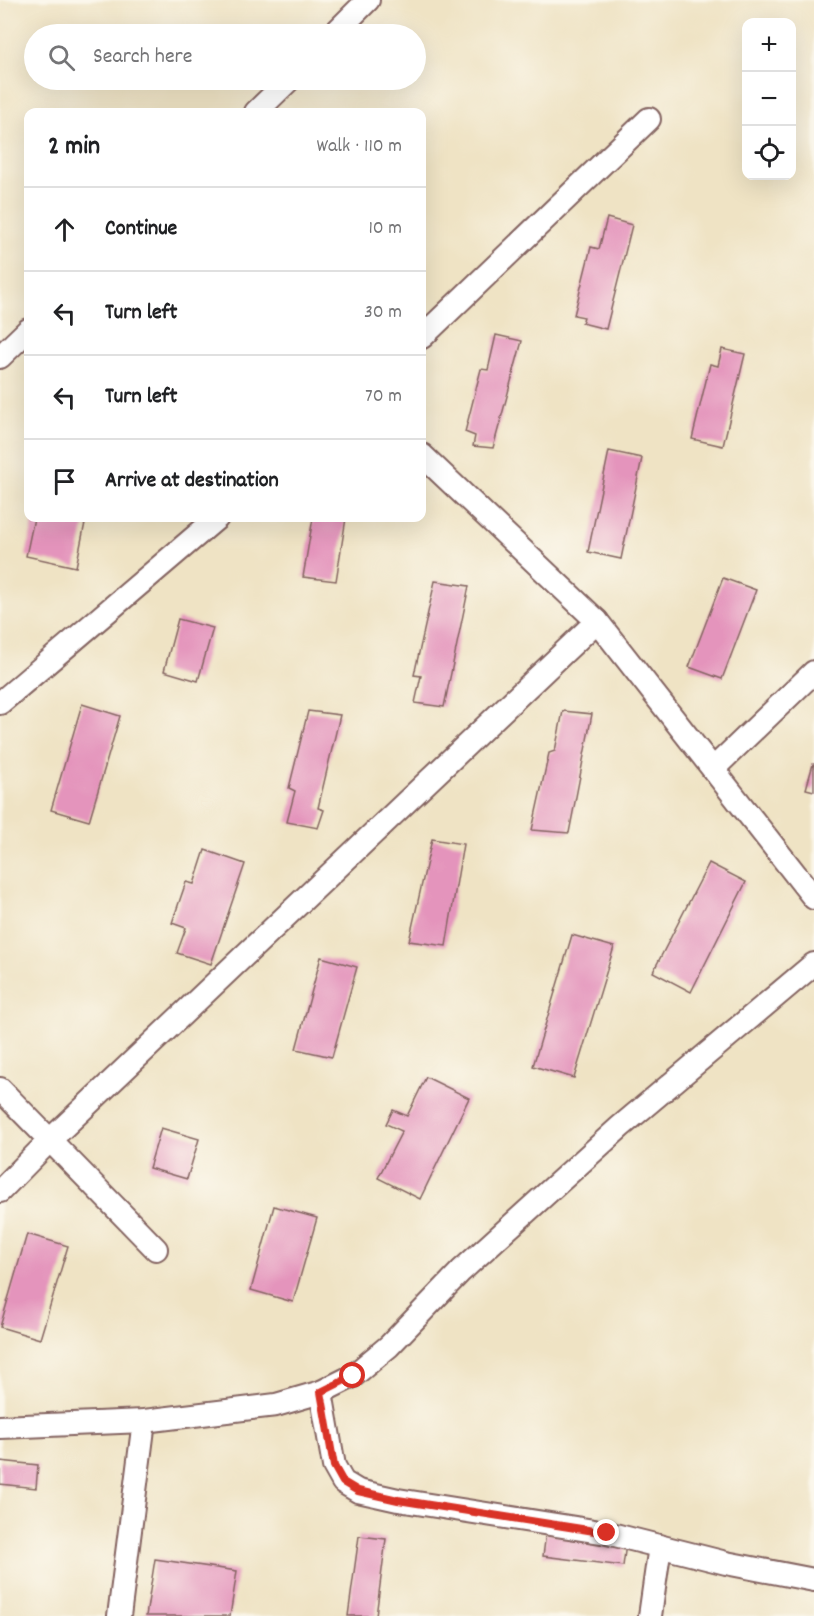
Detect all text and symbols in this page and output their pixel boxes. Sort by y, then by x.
map controls [742,18,796,180]
button: + [742,18,796,72]
search box [24,24,426,90]
icon: search [45,41,78,74]
text: Search here [93,42,192,73]
button: − [742,72,796,126]
button: locate [742,126,796,180]
text: 2 min [48,129,100,166]
text: Walk · 110 m [316,133,402,161]
icon: ahead [48,213,81,246]
text: Continue [105,214,177,245]
text: 10 m [368,215,402,243]
icon: left [48,297,81,330]
text: Turn left [105,298,177,329]
text: 30 m [364,299,402,327]
icon: left [48,381,81,414]
text: Turn left [105,382,177,413]
text: 70 m [365,383,402,411]
icon: arrive [48,465,81,498]
text: Arrive at destination [105,466,279,497]
route start [339,1362,365,1388]
route end [593,1519,619,1545]

